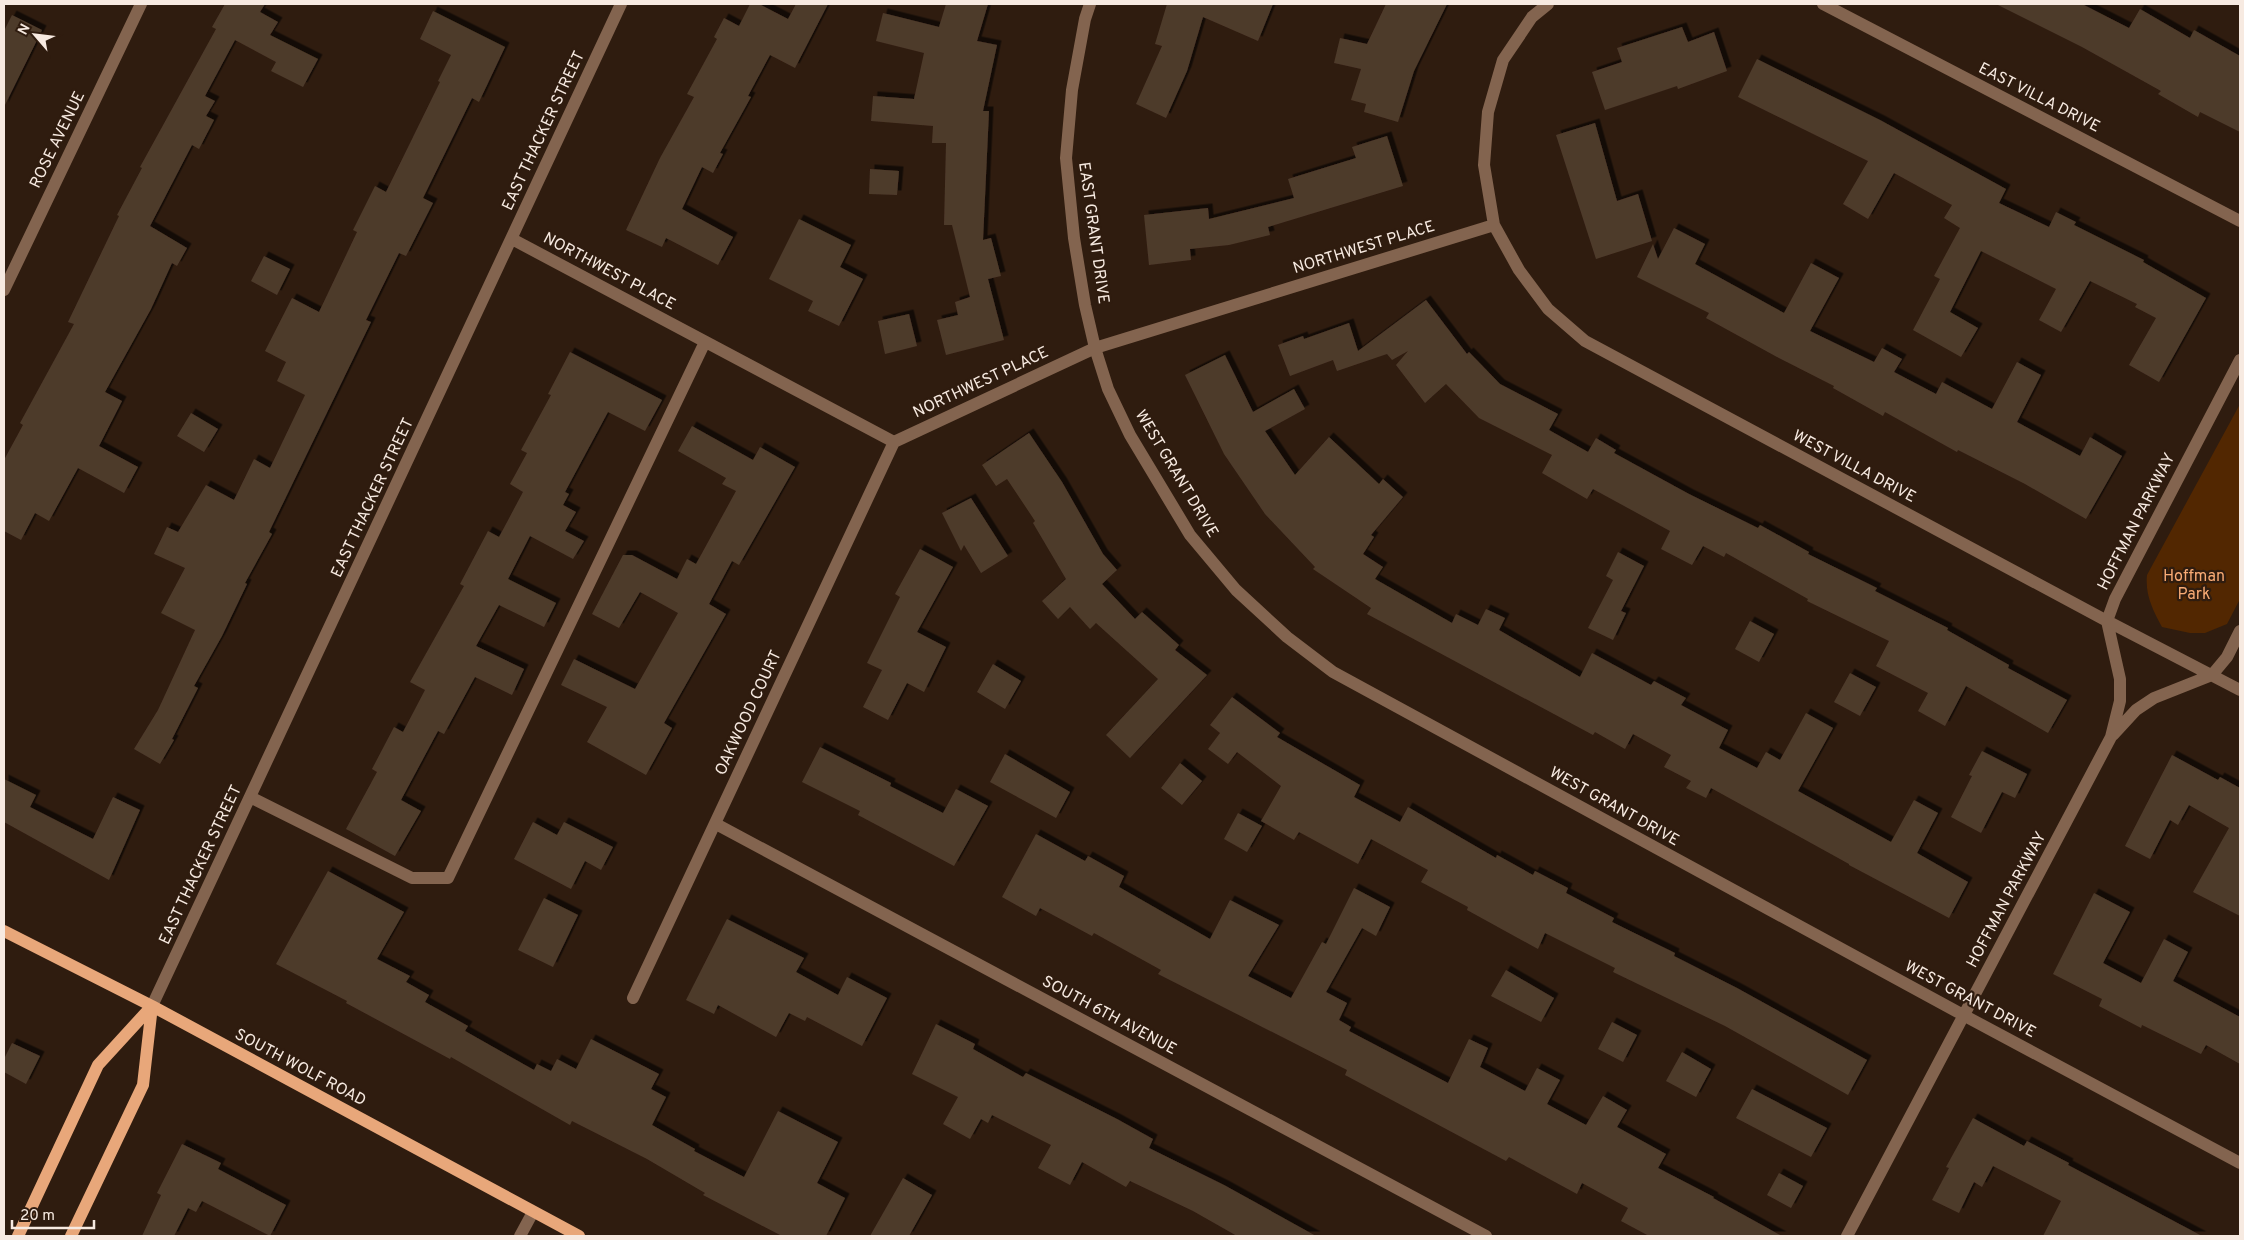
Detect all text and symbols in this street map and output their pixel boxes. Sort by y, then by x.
north arrow [10,10,60,60]
text: N [15,21,35,38]
street label: EAST THACKER STREET [498,48,590,214]
street label: EAST VILLA DRIVE [1975,59,2103,137]
street label: ROSE AVENUE [26,88,90,192]
street label: EAST GRANT DRIVE [1073,161,1113,305]
street label: NORTHWEST PLACE [1291,217,1437,279]
street label: NORTHWEST PLACE [539,229,679,315]
street label: NORTHWEST PLACE [910,343,1052,423]
street label: WEST GRANT DRIVE [1130,406,1222,542]
street label: EAST THACKER STREET [327,415,419,581]
street label: WEST VILLA DRIVE [1789,426,1919,508]
street label: HOFFMAN PARKWAY [2094,450,2180,594]
park label: Hoffman Park [2163,567,2225,605]
street label: OAKWOOD COURT [711,647,787,779]
street label: WEST GRANT DRIVE [1545,763,1683,851]
street label: EAST THACKER STREET [155,782,247,948]
street label: HOFFMAN PARKWAY [1963,828,2051,972]
street label: WEST GRANT DRIVE [1901,957,2039,1043]
street label: SOUTH 6TH AVENUE [1038,972,1180,1060]
street label: SOUTH WOLF ROAD [231,1025,369,1111]
scale bar [12,1198,95,1230]
text: 20 m [20,1207,55,1226]

